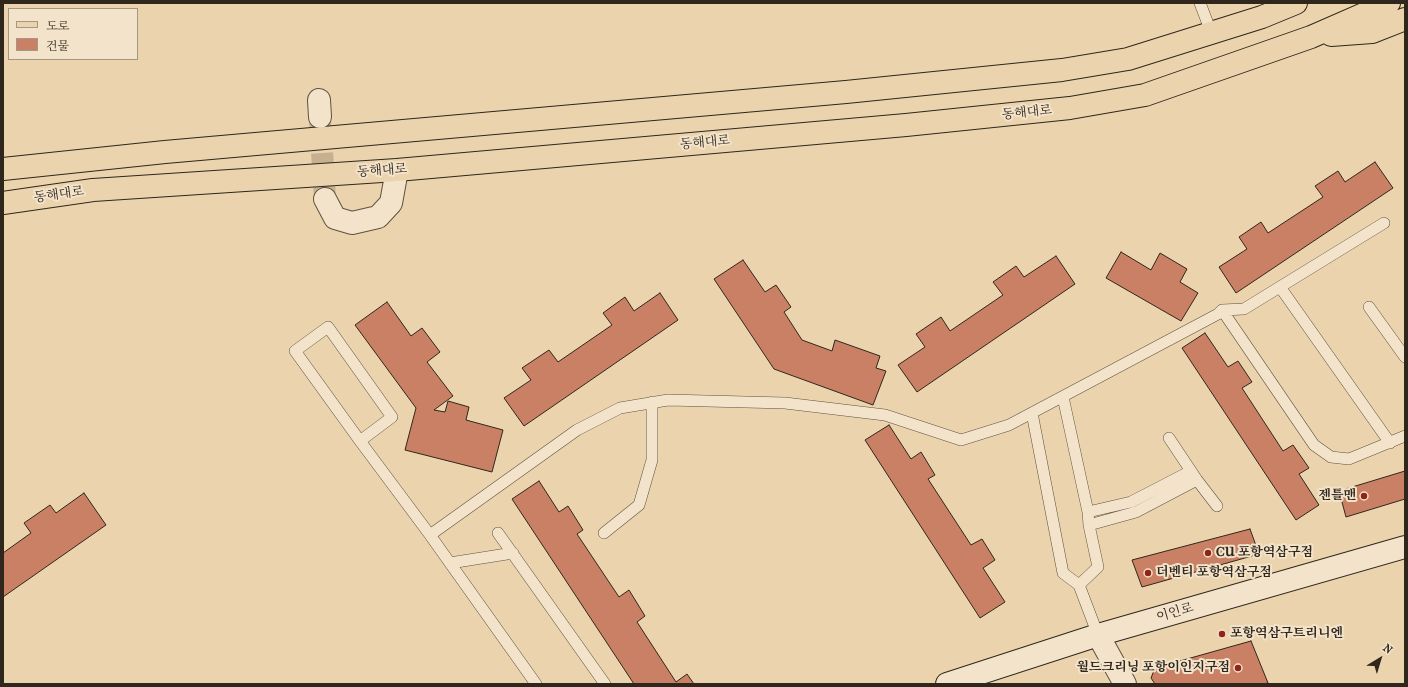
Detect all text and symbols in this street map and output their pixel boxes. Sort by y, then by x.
legend [8,8,138,60]
text: 도로 [46,19,69,33]
text: 건물 [46,39,69,53]
street label: 동해대로 [1001,103,1053,123]
street label: 동해대로 [679,133,731,153]
street label: 동해대로 [356,161,408,181]
street label: 동해대로 [33,184,85,206]
place label: 젠틀맨 [1318,488,1356,504]
marker: 젠틀맨 [1359,491,1369,501]
place label: CU 포항역삼구점 [1216,545,1313,561]
marker: CU 포항역삼구점 [1203,548,1213,558]
place label: 더벤티 포항역삼구점 [1156,565,1272,581]
marker: 더벤티 포항역삼구점 [1143,568,1153,578]
street label: 이인로 [1155,600,1195,626]
place label: 포항역삼구트리니엔 [1230,626,1343,642]
marker: 포항역삼구트리니엔 [1217,629,1227,639]
north arrow [1360,639,1400,679]
text: N [1380,641,1395,657]
place label: 월드크리닝 포항이인지구점 [1077,660,1230,676]
marker: 월드크리닝 포항이인지구점 [1233,663,1243,673]

